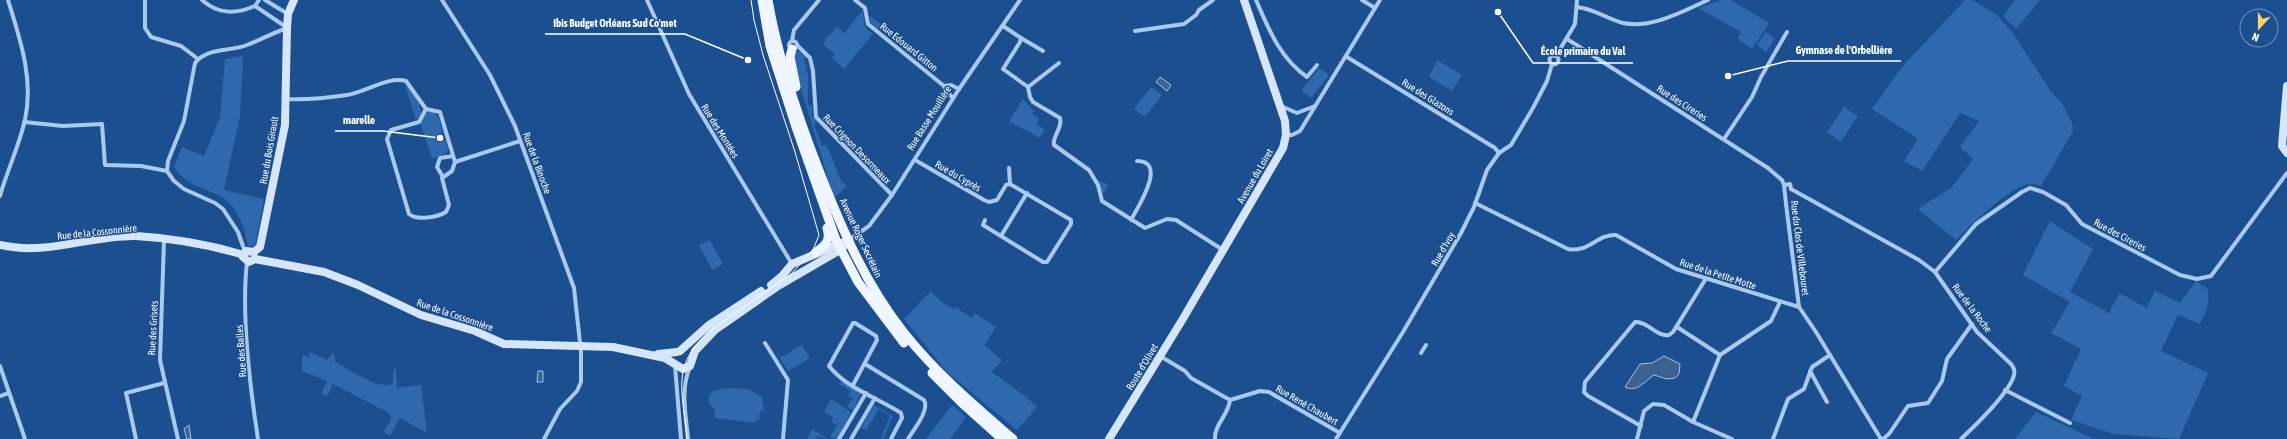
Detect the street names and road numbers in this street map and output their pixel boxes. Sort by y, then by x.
street label: Rue Edouard Gitton [878,20,940,74]
street label: Rue des Glazons [1400,77,1456,118]
street label: Rue Basse Mouillère [905,83,953,152]
street label: Rue des Cireries [1655,83,1710,124]
street label: Rue des Montées [699,102,741,160]
street label: Rue Crignon Desormeaux [821,112,893,186]
street label: Rue du Bois Girault [258,115,280,185]
street label: Rue de la Binoche [521,131,553,196]
street label: Avenue du Loiret [1235,147,1275,205]
street label: Rue du Cyprès [933,158,983,194]
street label: Avenue Roger Secrétain [838,197,884,280]
street label: Rue du Clos de Villebouret [1789,200,1811,296]
street label: Rue des Cireries [2092,217,2148,254]
street label: Rue de la Cossonnière [57,222,138,242]
street label: Rue d'Ivoy [1429,230,1457,268]
street label: Rue de la Petite Motte [1678,256,1758,292]
street label: Rue de la Roche [1950,282,1994,335]
street label: Rue de la Cossonnière [415,297,495,333]
street label: Rue des Grisets [146,300,160,356]
street label: Rue des Balles [234,324,248,378]
street label: Route d'Olivet [1124,342,1160,392]
street label: Rue René Chaubert [1274,383,1340,427]

